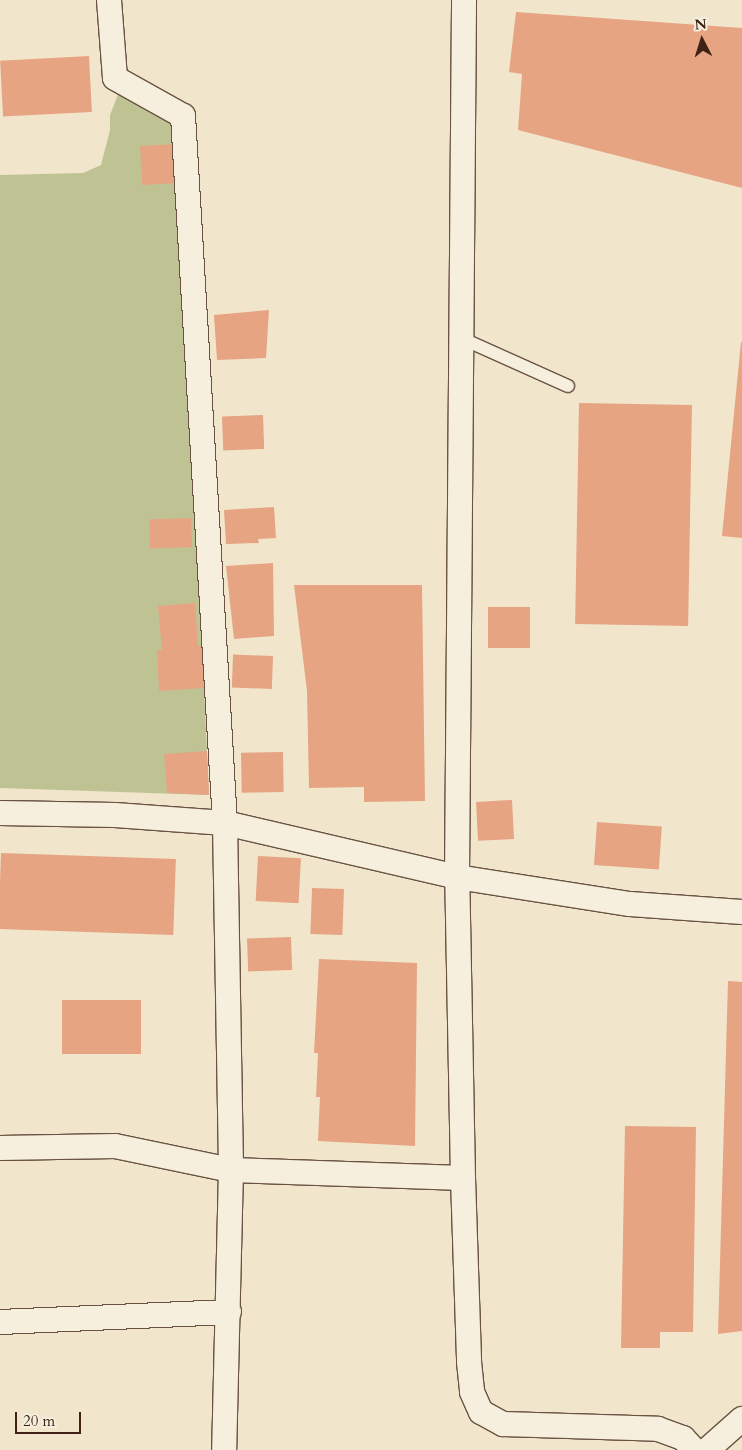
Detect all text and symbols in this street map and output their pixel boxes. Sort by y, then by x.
north arrow [677,15,727,65]
text: N [694,15,708,35]
scale bar [18,1402,84,1434]
text: 20 m [23,1411,55,1431]

